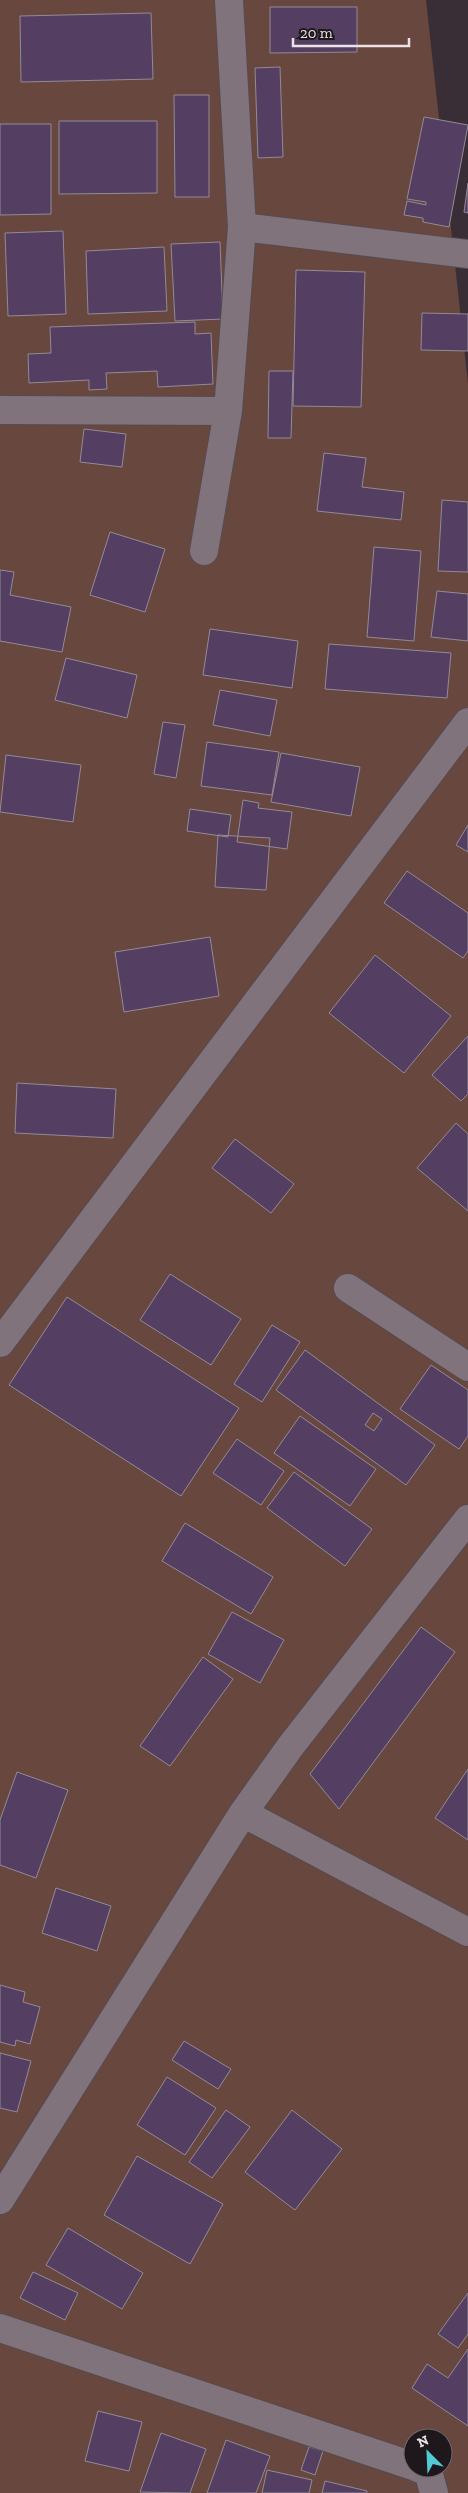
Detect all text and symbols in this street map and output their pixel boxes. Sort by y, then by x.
scale bar [293,15,409,47]
text: 20 m [300,24,333,42]
north arrow [403,2428,453,2478]
text: N [415,2432,432,2452]

